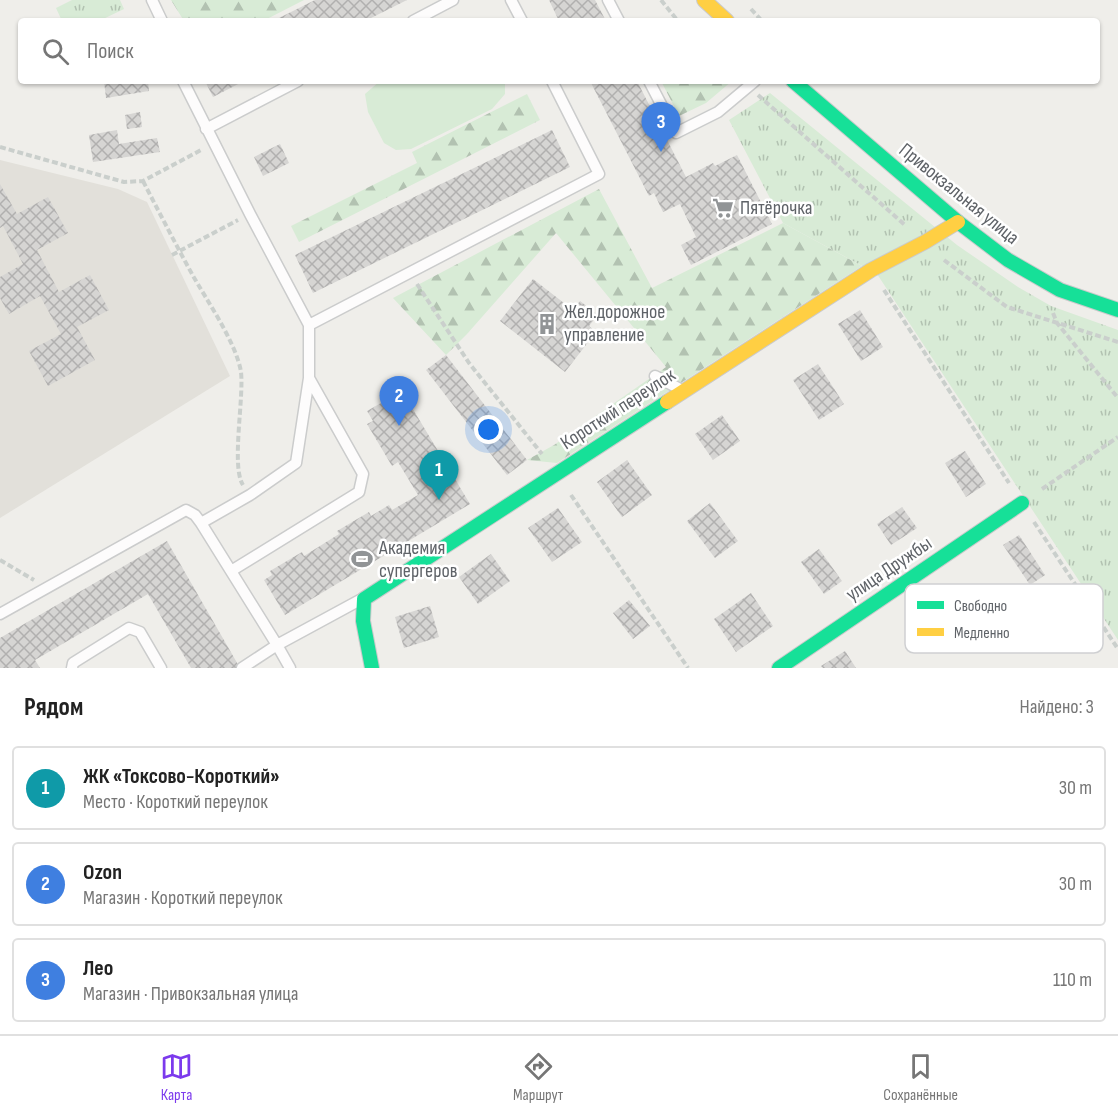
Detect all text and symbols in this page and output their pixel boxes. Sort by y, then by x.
search box [18,18,1100,84]
icon: search [39,35,72,68]
text: Поиск [87,38,133,65]
pin: 3 [642,102,680,152]
street label: Привокзальная улица [894,138,1024,250]
supermarket icon: Пятёрочка [711,196,735,220]
place label: Пятёрочка [740,196,812,220]
place label: Жел.дорожное управление [564,300,665,347]
building icon: Жел.дорожное управление [535,312,559,336]
street label: Короткий переулок [556,363,680,455]
pin: 2 [380,376,418,426]
your location [474,415,503,444]
pin: 1 [420,450,458,500]
street label: улица Дружбы [841,531,937,607]
place label: Академия супергеров [378,536,457,583]
sports icon: Академия супергеров [350,547,374,571]
legend [905,584,1103,653]
text: Свободно [954,597,1007,616]
text: Медленно [954,624,1010,643]
text: Рядом [24,692,83,723]
text: Найдено: 3 [1020,695,1094,719]
text: ЖК «Токсово-Короткий» [83,763,280,790]
text: 1 [42,776,49,800]
text: 30 m [1059,776,1092,800]
text: Место · Короткий переулок [83,790,268,814]
text: Ozon [83,859,122,886]
text: 2 [41,872,50,896]
text: 30 m [1059,872,1092,896]
text: Магазин · Короткий переулок [83,886,283,910]
text: Лео [83,955,113,982]
text: 3 [41,968,50,992]
text: 110 m [1053,968,1092,992]
text: Магазин · Привокзальная улица [83,982,298,1006]
tab: Карта [160,1050,193,1105]
tab: Маршрут [513,1050,563,1105]
tab: Сохранённые [883,1050,958,1105]

